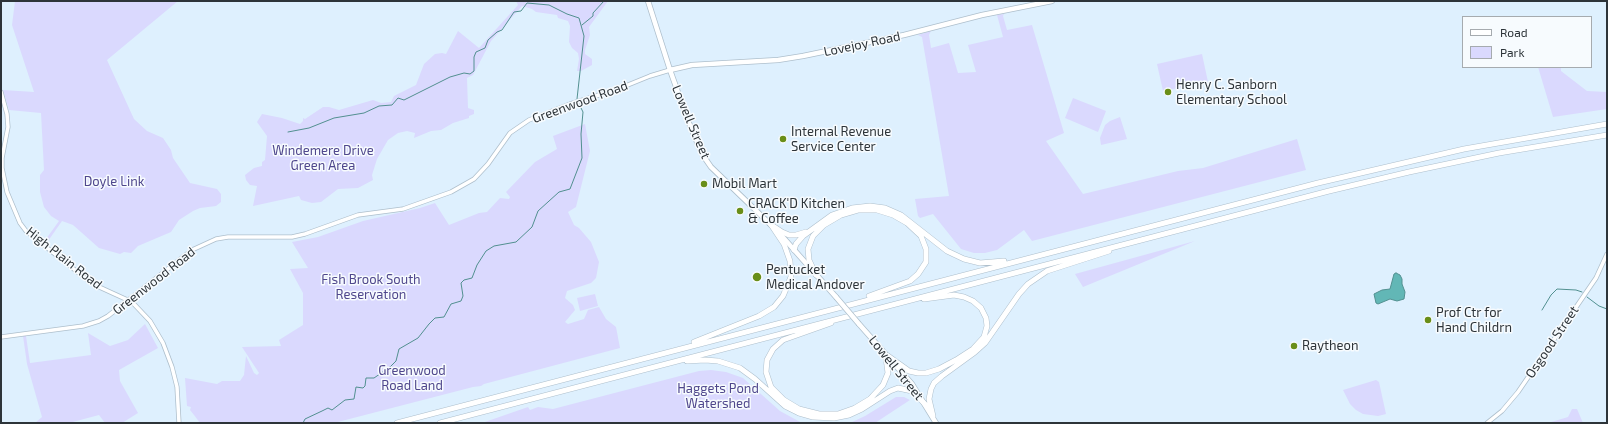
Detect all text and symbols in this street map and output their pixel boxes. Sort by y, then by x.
legend [1462,16,1592,68]
text: Road [1500,25,1528,39]
street label: Lovejoy Road [822,28,902,60]
text: Park [1500,45,1525,59]
street label: Greenwood Road [530,77,630,127]
place label: Henry C. Sanborn Elementary School [1176,77,1287,108]
street label: Lowell Street [669,83,713,161]
marker: Henry C. Sanborn Elementary School [1163,87,1173,97]
place label: Internal Revenue Service Center [791,124,891,155]
marker: Internal Revenue Service Center [778,134,788,144]
park label: Windemere Drive Green Area [272,143,374,174]
park label: Doyle Link [84,174,144,190]
place label: Mobil Mart [712,176,777,192]
marker: Mobil Mart [699,179,709,189]
place label: CRACK'D Kitchen & Coffee [748,196,845,227]
marker: CRACK'D Kitchen & Coffee [735,206,745,216]
street label: High Plain Road [23,224,105,292]
street label: Greenwood Road [110,244,198,318]
place label: Pentucket Medical Andover [766,262,865,293]
marker: Pentucket Medical Andover [751,271,763,283]
park label: Fish Brook South Reservation [321,272,421,303]
street label: Osgood Street [1522,303,1582,381]
place label: Prof Ctr for Hand Childrn [1436,305,1512,336]
marker: Prof Ctr for Hand Childrn [1423,315,1433,325]
street label: Lowell Street [865,333,927,403]
place label: Raytheon [1302,338,1358,354]
marker: Raytheon [1289,341,1299,351]
park label: Greenwood Road Land [378,363,446,394]
park label: Haggets Pond Watershed [677,381,759,412]

